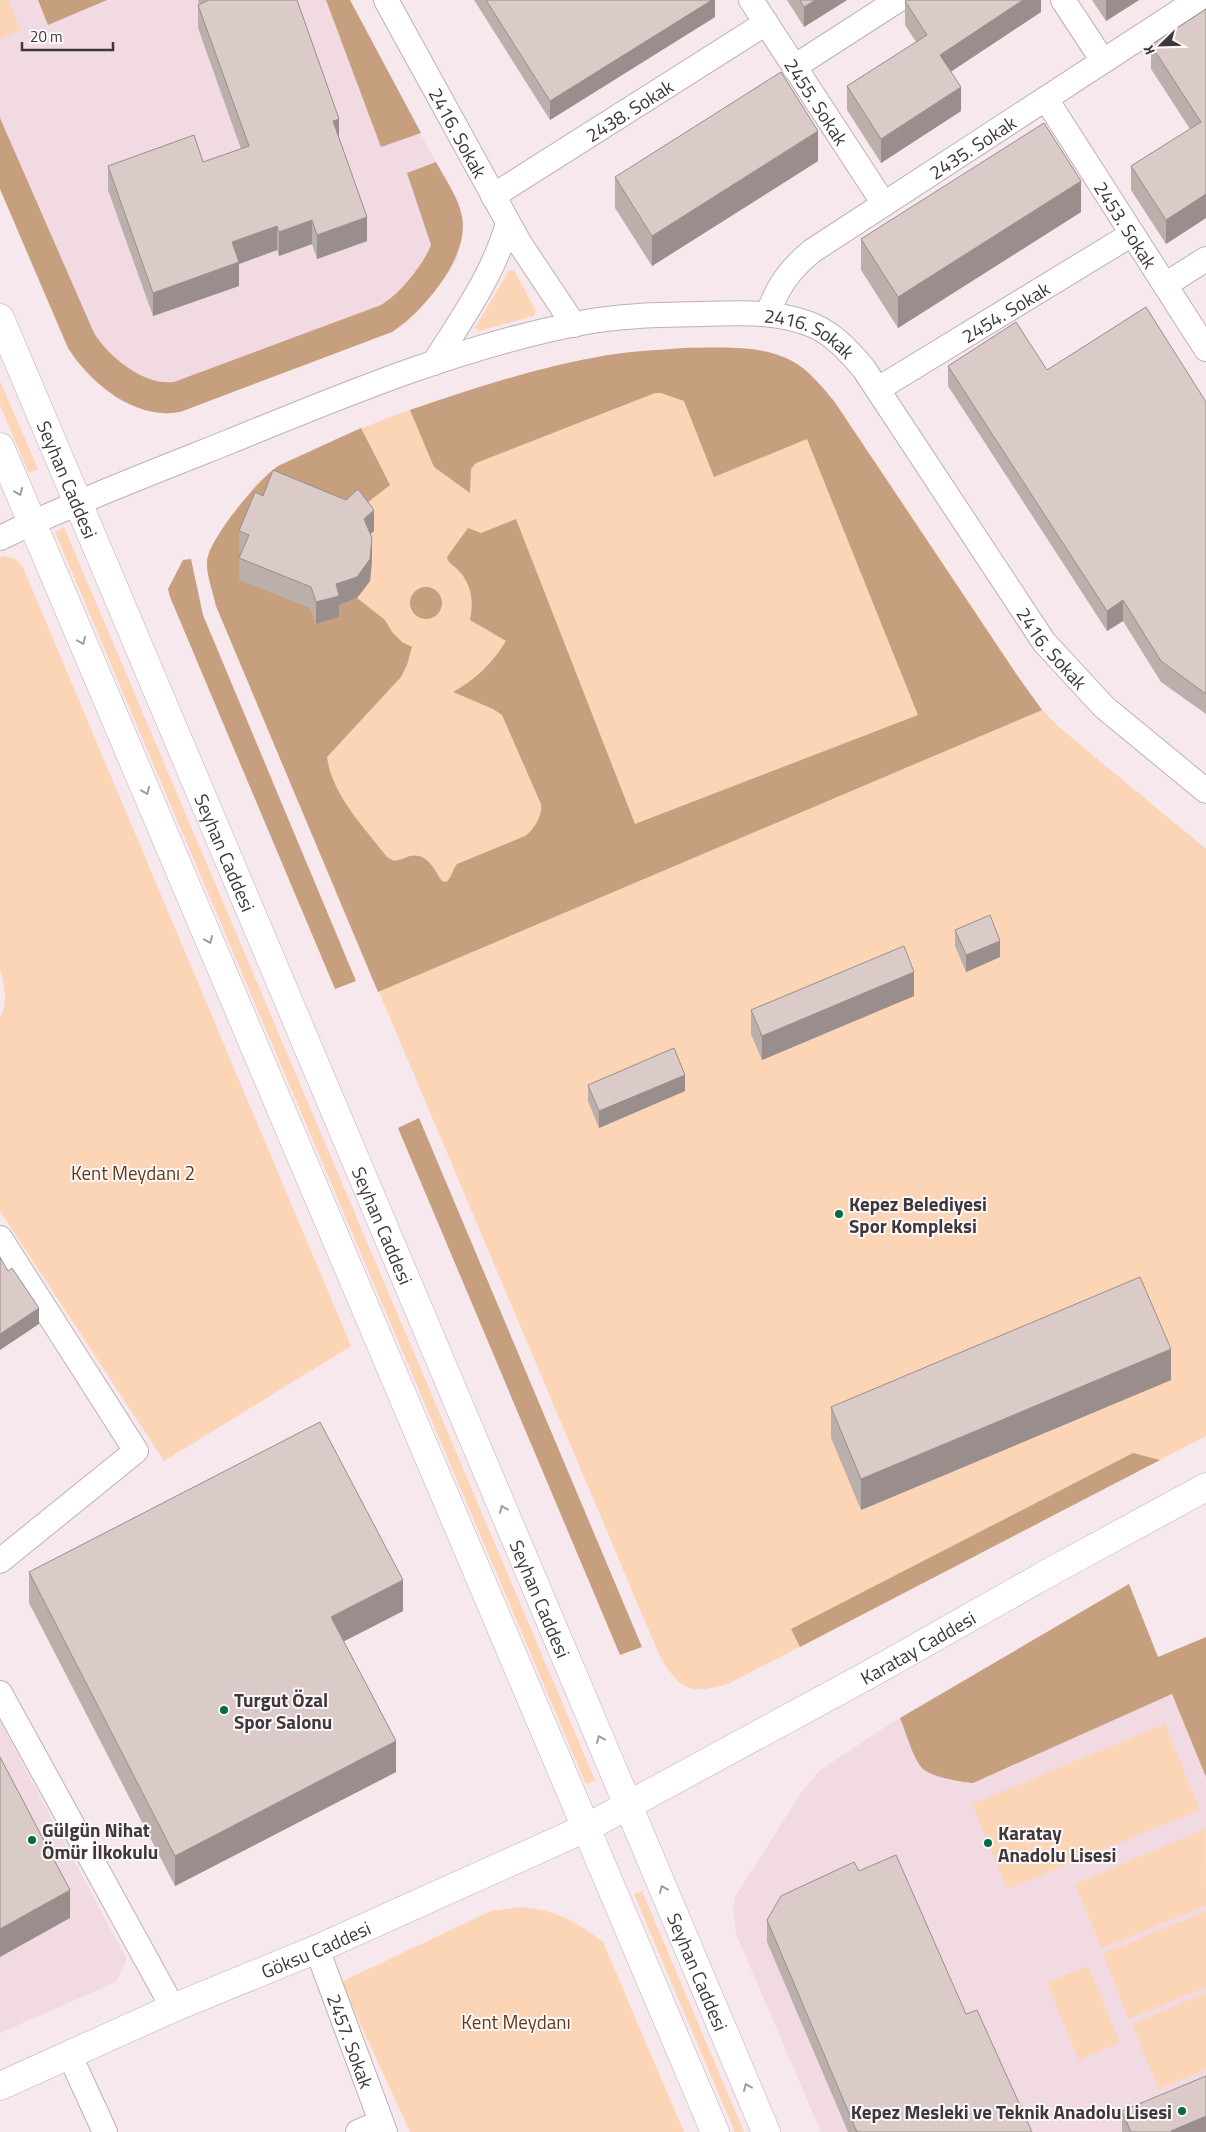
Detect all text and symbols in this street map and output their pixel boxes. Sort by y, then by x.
scale bar [22,20,114,52]
north arrow [1136,20,1186,70]
text: 20 m [30,25,63,48]
text: K [1137,42,1160,58]
street label: 2455. Sokak [778,52,856,151]
street label: 2438. Sokak [579,71,679,149]
street label: 2416. Sokak [422,82,495,183]
street label: 2435. Sokak [923,108,1021,186]
street label: 2453. Sokak [1087,175,1165,274]
street label: 2454. Sokak [955,273,1055,350]
street label: 2416. Sokak [763,300,862,365]
street label: Seyhan Caddesi [30,416,106,543]
one-way arrow [13,487,23,496]
street label: 2416. Sokak [1010,601,1095,695]
one-way arrow [76,636,87,645]
one-way arrow [139,786,150,795]
street label: Seyhan Caddesi [188,789,263,916]
one-way arrow [203,935,214,944]
park label: Kent Meydanı 2 [71,1158,195,1187]
street label: Seyhan Caddesi [345,1162,421,1289]
place label: Kepez Belediyesi Spor Kompleksi [849,1189,987,1240]
marker: Kepez Belediyesi Spor Kompleksi [833,1208,845,1220]
one-way arrow [499,1505,509,1514]
street label: Seyhan Caddesi [503,1535,579,1662]
street label: Karatay Caddesi [855,1603,981,1691]
place label: Turgut Özal Spor Salonu [234,1685,332,1736]
marker: Turgut Özal Spor Salonu [218,1704,230,1716]
one-way arrow [596,1735,607,1744]
place label: Gülgün Nihat Ömür İlkokulu [42,1815,158,1866]
place label: Karatay Anadolu Lisesi [998,1818,1116,1869]
marker: Gülgün Nihat Ömür İlkokulu [26,1834,38,1846]
marker: Karatay Anadolu Lisesi [982,1837,994,1849]
one-way arrow [659,1885,670,1894]
street label: Seyhan Caddesi [660,1908,736,2035]
street label: Göksu Caddesi [256,1912,375,1985]
street label: 2457. Sokak [320,1989,382,2092]
park label: Kent Meydanı [461,2007,571,2036]
one-way arrow [743,2083,754,2092]
place label: Kepez Mesleki ve Teknik Anadolu Lisesi [851,2097,1172,2126]
marker: Kepez Mesleki ve Teknik Anadolu Lisesi [1176,2105,1188,2117]

